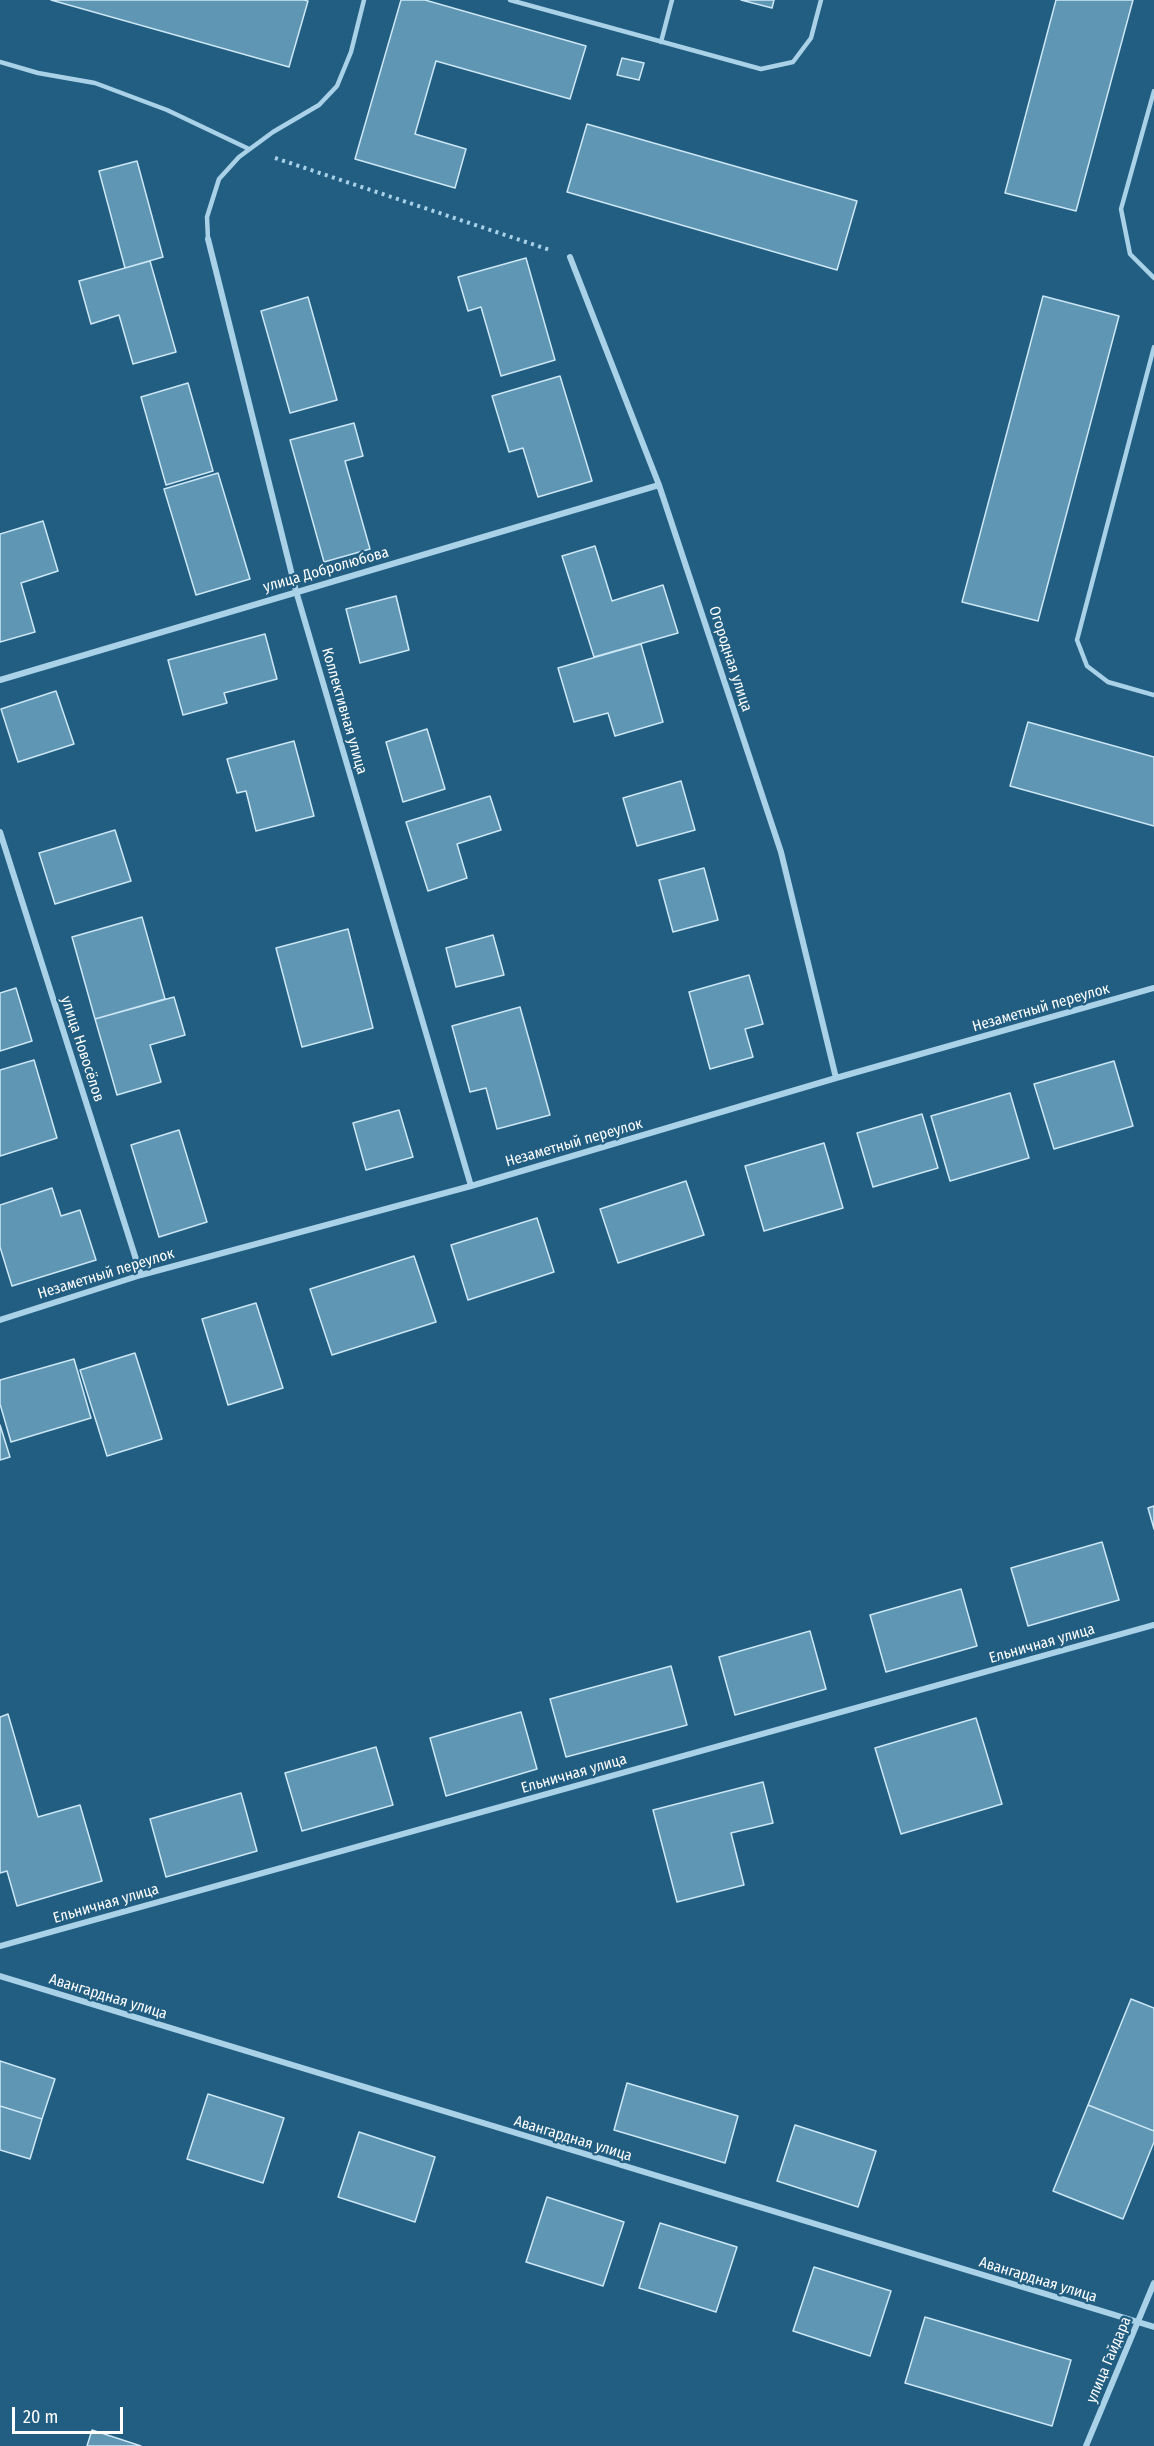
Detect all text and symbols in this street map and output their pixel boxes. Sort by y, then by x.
street label: улица Добролюбова [261,543,391,597]
street label: Огородная улица [704,604,756,714]
street label: Коллективная улица [317,646,371,776]
street label: Незаметный переулок [970,980,1112,1036]
street label: улица Новосёлов [56,994,108,1104]
street label: Незаметный переулок [503,1115,645,1171]
street label: Незаметный переулок [36,1245,176,1303]
street label: Ельничная улица [987,1620,1097,1668]
street label: Ельничная улица [519,1750,629,1798]
street label: Ельничная улица [51,1880,161,1928]
street label: Авангардная улица [47,1970,169,2024]
street label: Авангардная улица [512,2112,634,2166]
street label: Авангардная улица [977,2253,1099,2307]
street label: улица Гайдара [1083,2314,1135,2406]
scale bar [15,2395,126,2433]
text: 20 m [23,2406,58,2428]

